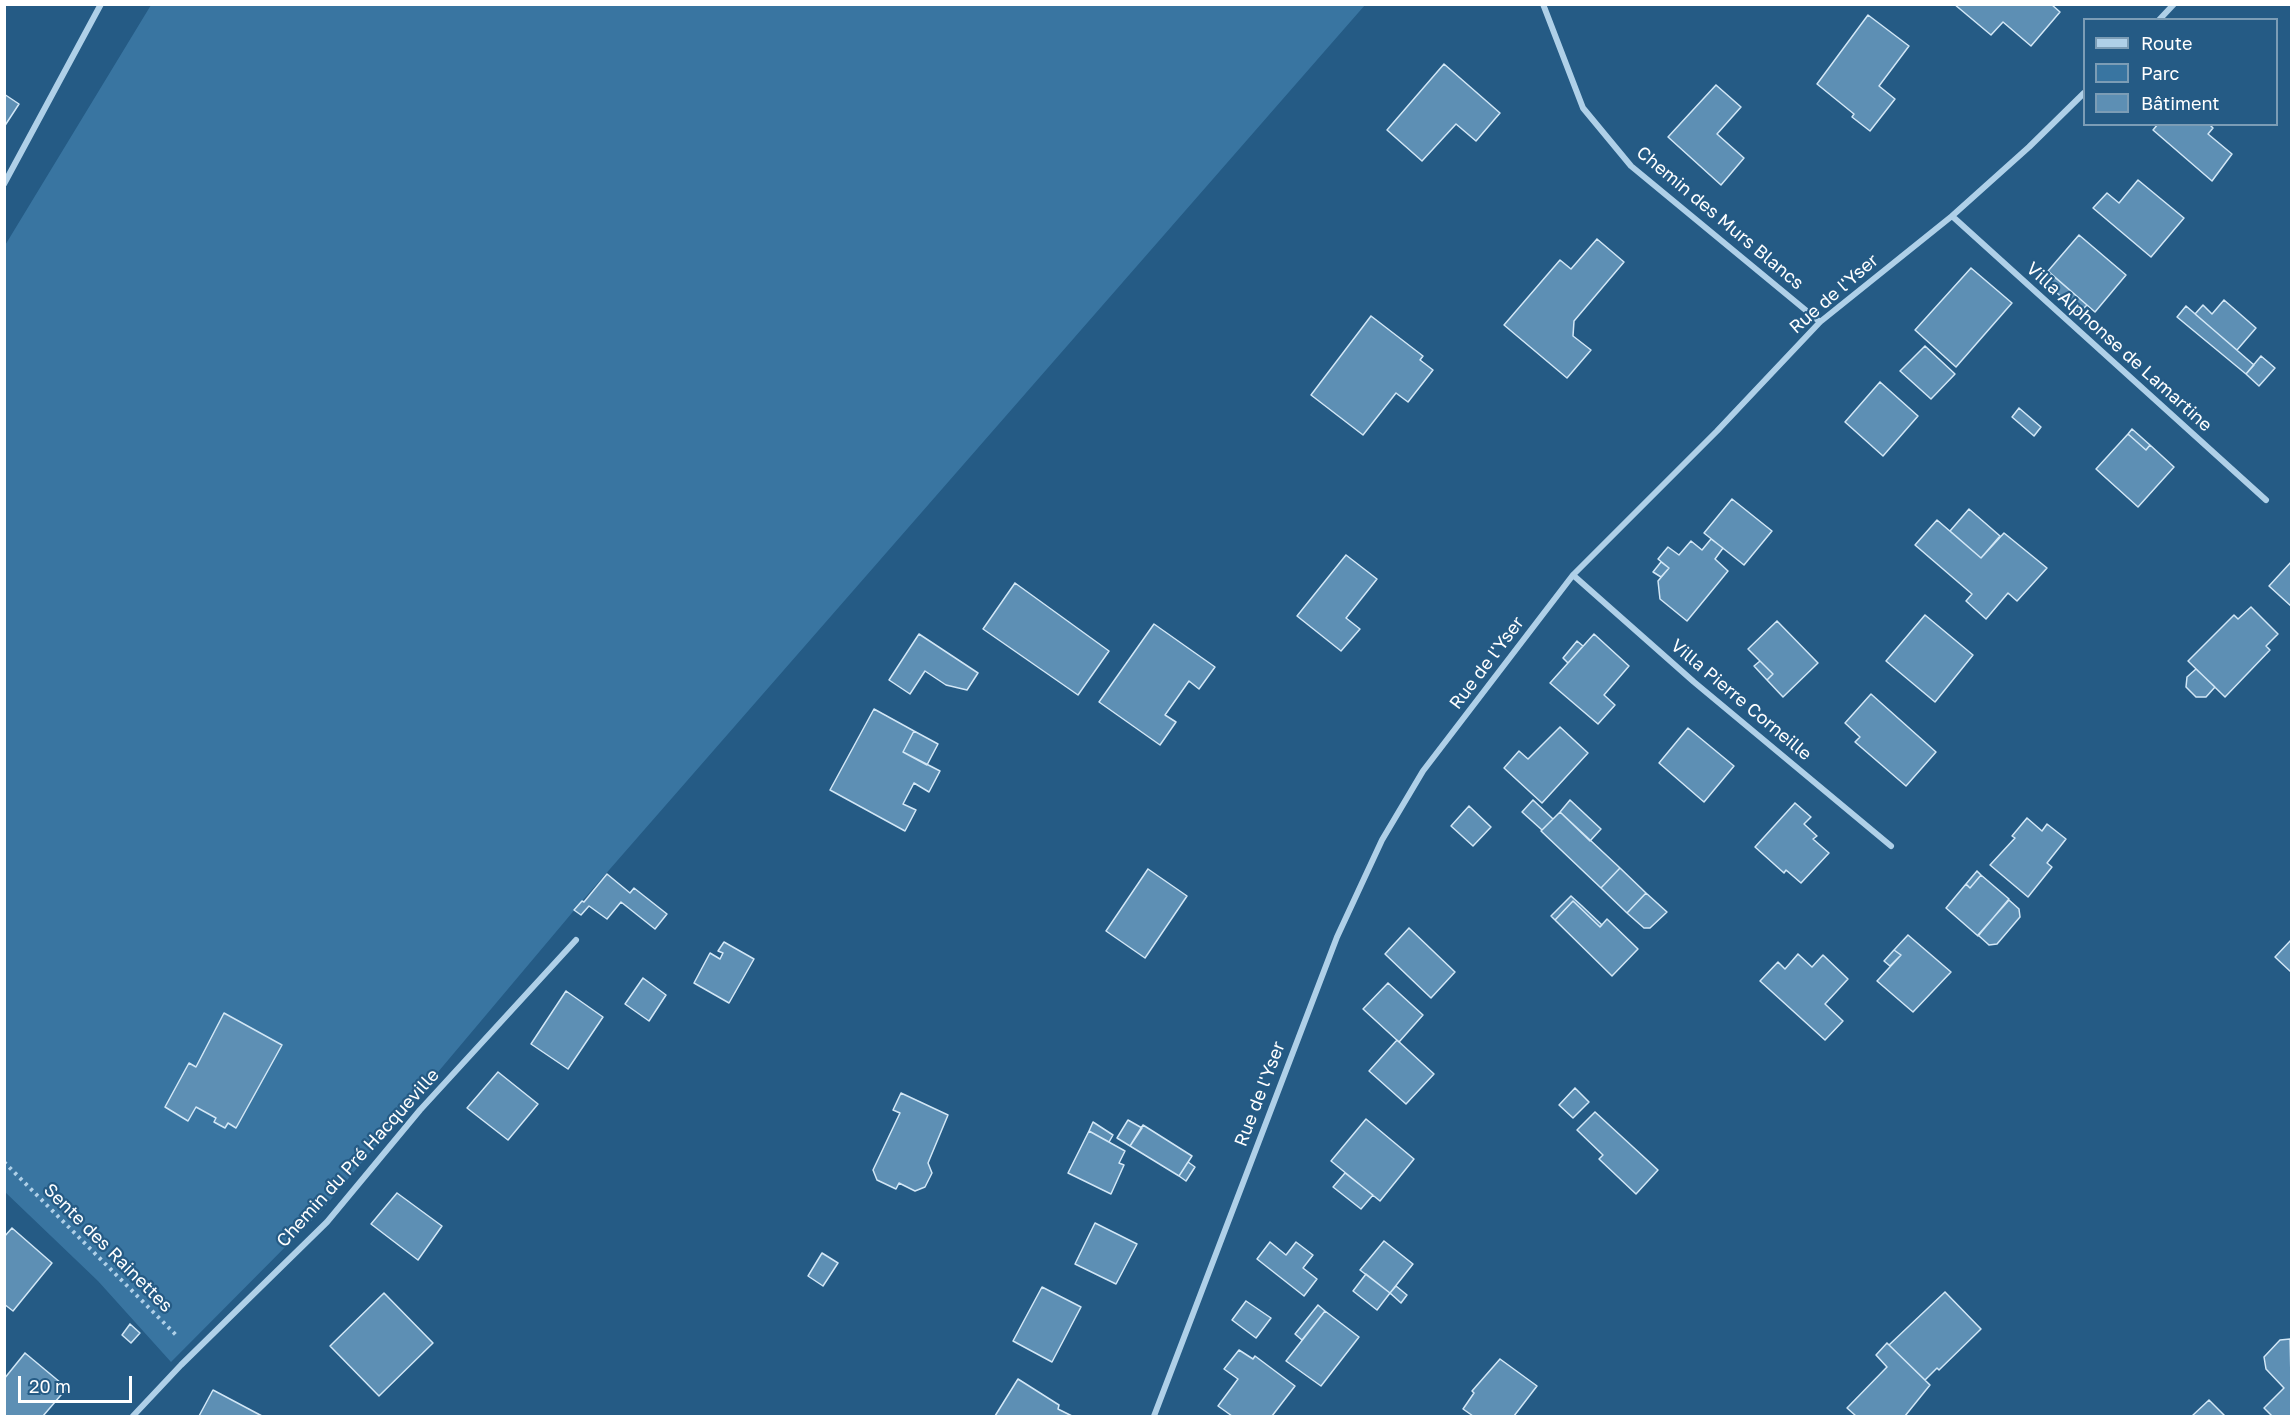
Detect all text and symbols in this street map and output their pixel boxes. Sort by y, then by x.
legend [2083,18,2278,126]
text: Route [2141,32,2192,54]
text: Parc [2141,62,2179,84]
text: Bâtiment [2141,92,2220,114]
street label: Chemin des Murs Blancs [1632,142,1808,294]
street label: Rue de l'Yser [1785,250,1883,338]
street label: Villa Alphonse de Lamartine [2022,258,2216,436]
street label: Rue de l'Yser [1445,612,1529,714]
street label: Villa Pierre Corneille [1666,635,1816,765]
street label: Rue de l'Yser [1230,1039,1290,1149]
street label: Chemin du Pré Hacqueville [272,1064,444,1252]
street label: Sente des Rainettes [39,1179,177,1317]
scale bar [21,1364,135,1402]
text: 20 m [29,1375,71,1397]

